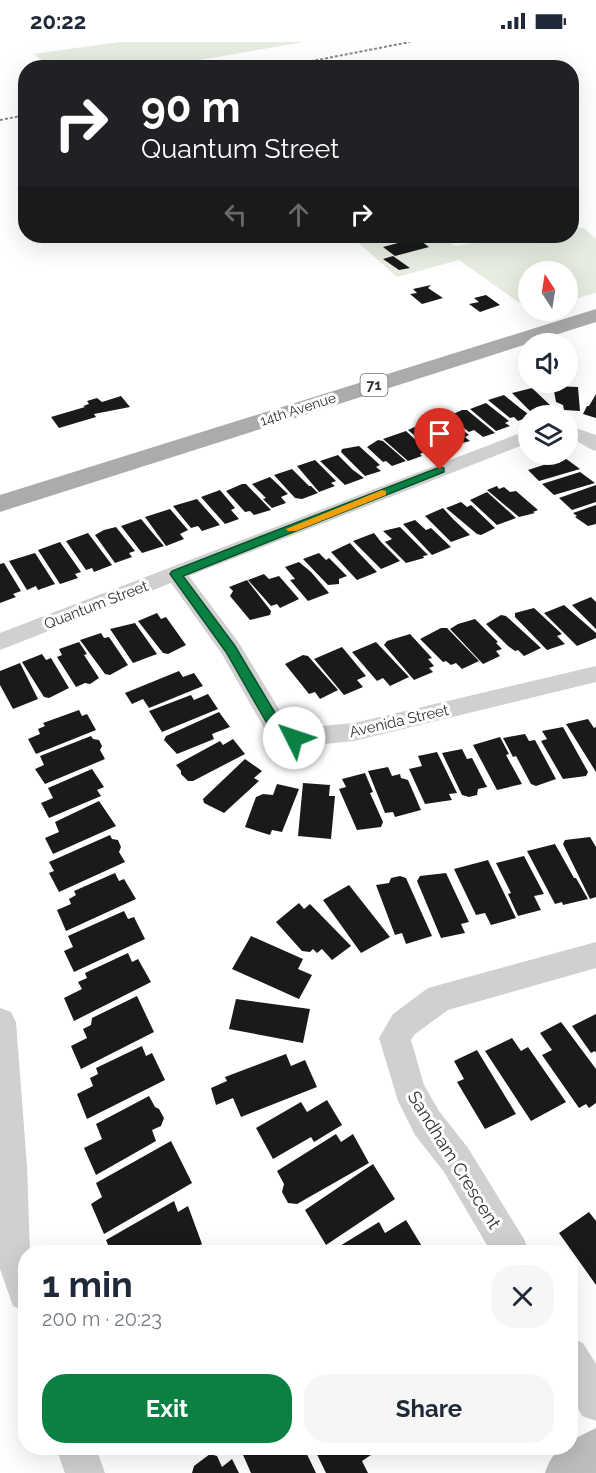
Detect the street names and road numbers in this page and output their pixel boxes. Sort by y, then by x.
road number: 71 [360,374,388,396]
street label: 14th Avenue [258,389,338,429]
street label: Quantum Street [41,577,151,633]
street label: Avenida Street [348,701,450,741]
street label: Sandham Crescent [404,1087,505,1232]

